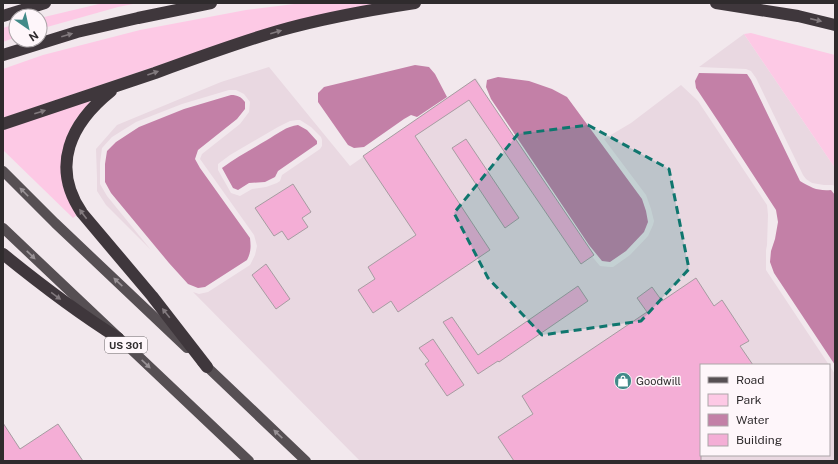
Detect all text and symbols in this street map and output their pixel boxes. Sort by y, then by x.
north arrow [8,8,48,48]
one-way arrow [810,18,822,24]
text: N [27,29,41,44]
one-way arrow [270,29,282,35]
one-way arrow [61,32,73,38]
one-way arrow [147,70,159,76]
one-way arrow [34,108,46,114]
one-way arrow [19,187,29,197]
one-way arrow [79,208,87,219]
one-way arrow [26,251,36,260]
one-way arrow [113,278,122,287]
one-way arrow [50,292,61,300]
one-way arrow [162,308,170,319]
road number: US 301 [105,337,147,353]
one-way arrow [141,359,151,369]
legend [700,364,830,456]
shop icon: Goodwill [613,371,633,391]
text: Road [736,373,764,387]
place label: Goodwill [636,375,681,387]
text: Park [736,393,762,407]
text: Water [736,413,770,427]
one-way arrow [273,429,283,439]
text: Building [736,433,782,447]

